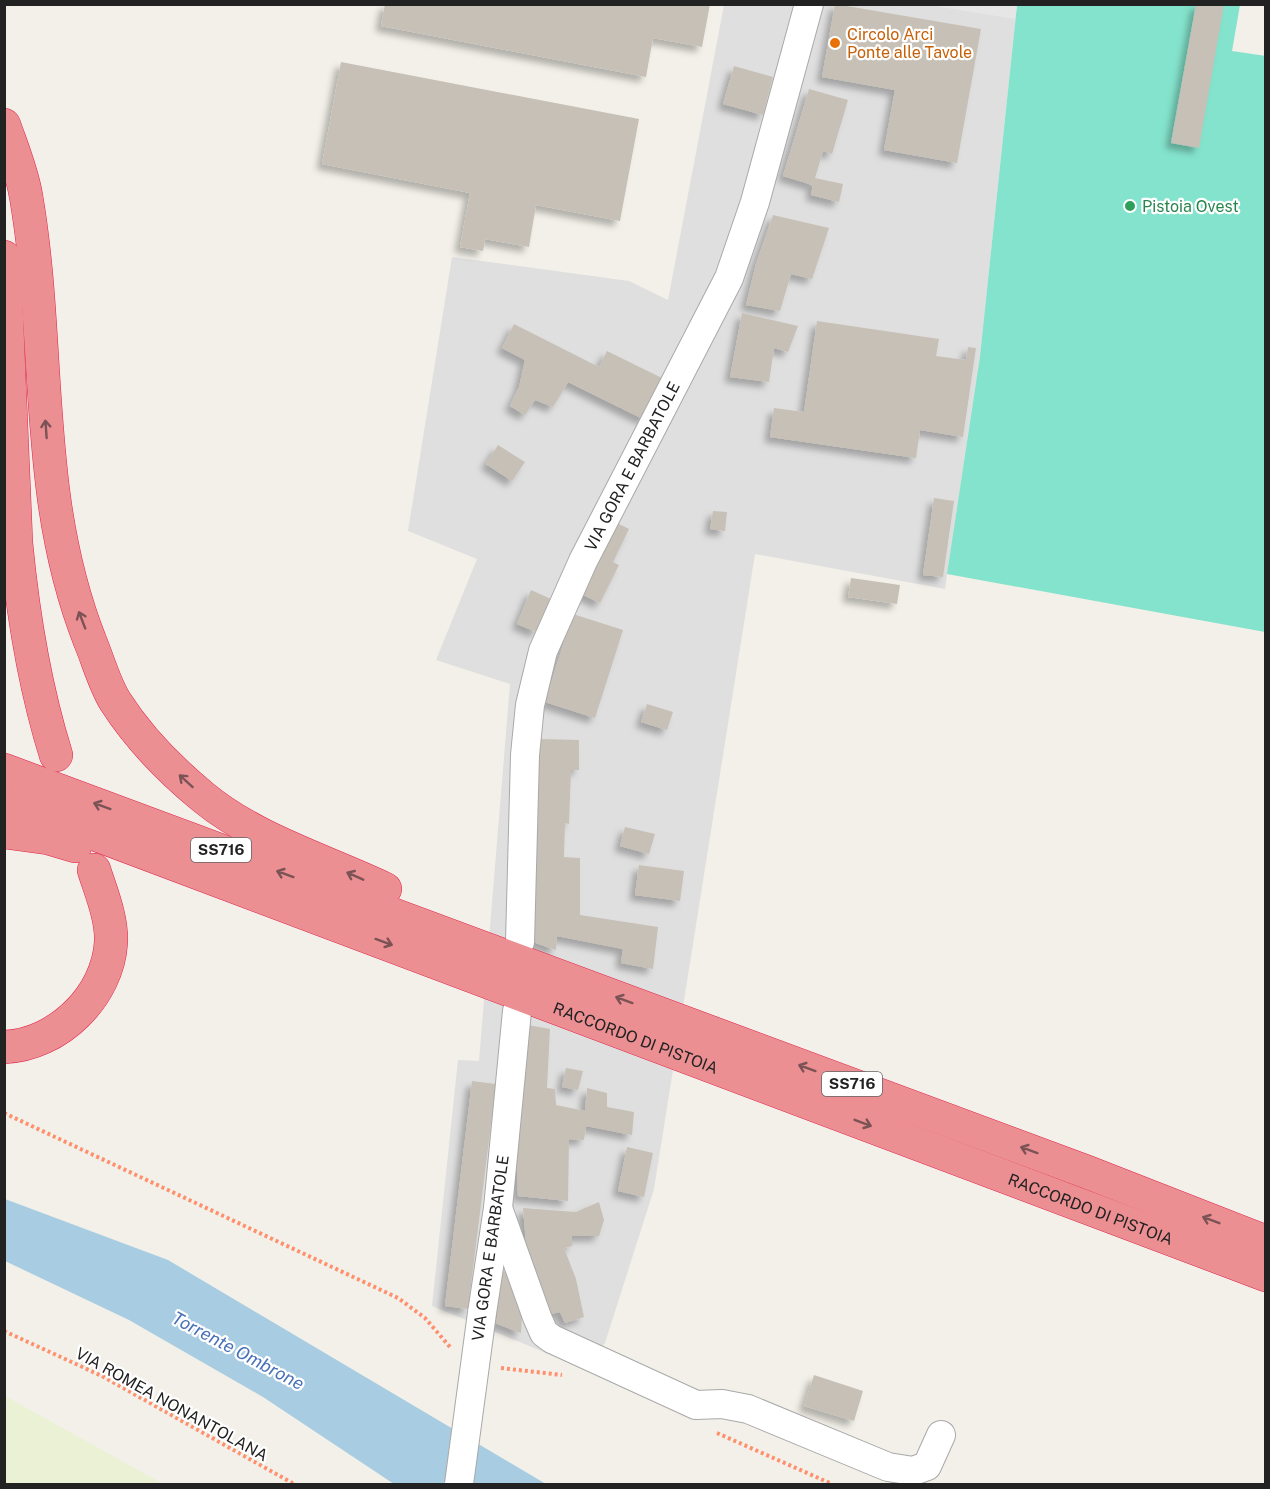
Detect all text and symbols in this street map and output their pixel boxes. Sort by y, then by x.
place label: Circolo Arci Ponte alle Tavole [847,25,972,62]
marker: Circolo Arci Ponte alle Tavole [828,36,842,50]
place label: Pistoia Ovest [1142,197,1239,216]
marker: Pistoia Ovest [1123,199,1137,213]
street label: VIA GORA E BARBATOLE [581,379,684,554]
one-way arrow [40,419,51,439]
one-way arrow [76,611,87,630]
one-way arrow [178,774,193,788]
one-way arrow [93,800,112,811]
road number: SS716 [191,838,251,862]
one-way arrow [276,867,294,878]
one-way arrow [346,870,365,881]
one-way arrow [374,938,393,949]
one-way arrow [615,993,634,1004]
street label: RACCORDO DI PISTOIA [550,999,721,1078]
one-way arrow [798,1061,817,1072]
road number: SS716 [822,1072,882,1096]
one-way arrow [853,1118,871,1129]
one-way arrow [1020,1144,1039,1155]
street label: VIA GORA E BARBATOLE [468,1154,513,1342]
street label: RACCORDO DI PISTOIA [1005,1170,1176,1249]
one-way arrow [1202,1214,1221,1225]
water label: Torrente Ombrone [169,1307,308,1394]
street label: VIA ROMEA NONANTOLANA [72,1344,271,1465]

